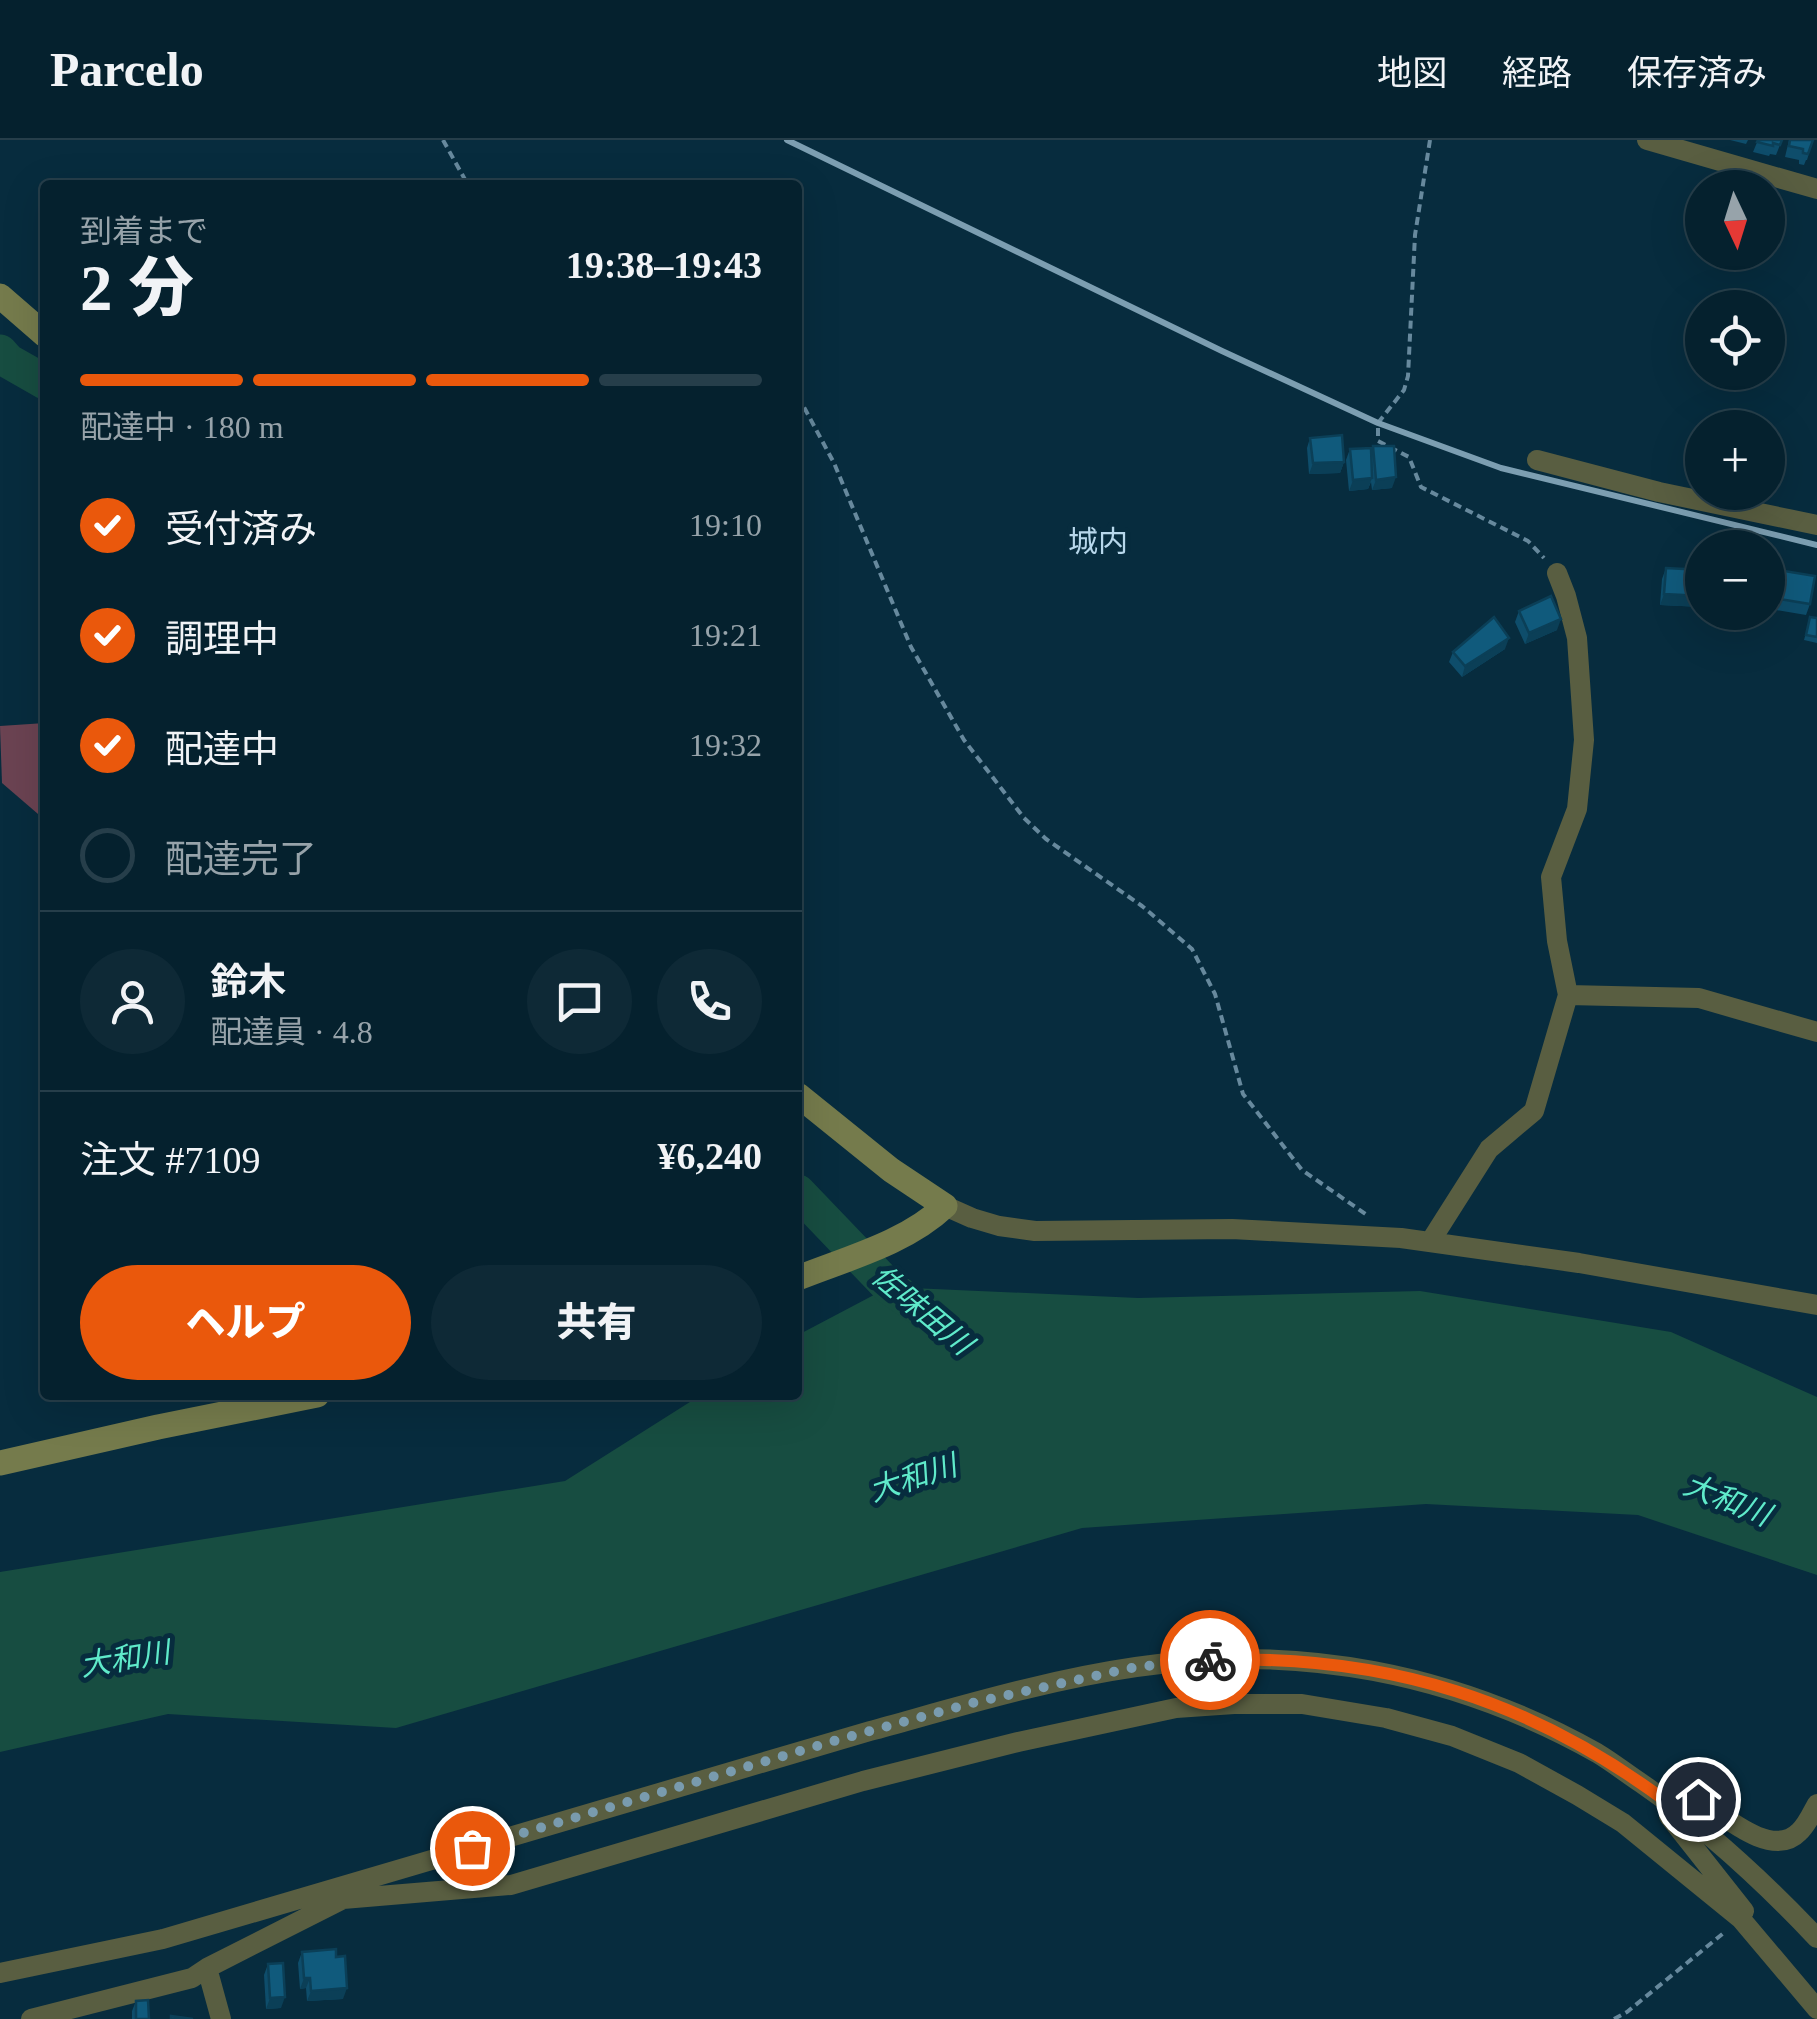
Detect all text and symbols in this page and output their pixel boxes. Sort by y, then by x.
text: Parcelo [50,43,204,96]
text: 地図 [1377,54,1447,93]
text: 経路 [1502,54,1572,93]
text: 保存済み [1627,54,1767,93]
north arrow [1685,170,1785,270]
map controls [1685,170,1785,630]
text: 到着まで [80,213,208,249]
text: 19:38–19:43 [566,244,762,286]
text: 2 分 [80,252,194,324]
button: locate [1685,290,1785,390]
text: 配達中 · 180 m [80,409,284,445]
button: + [1685,410,1785,510]
icon: check [80,498,135,553]
text: 19:10 [689,507,762,543]
text: 受付済み [165,508,317,550]
district label: 城内 [1068,525,1128,558]
button: − [1685,530,1785,630]
icon: check [80,608,135,663]
text: 19:21 [689,617,762,653]
text: 調理中 [165,618,279,660]
icon: check [80,718,135,773]
text: 19:32 [689,727,762,763]
text: 配達中 [165,728,279,770]
text: 配達完了 [165,838,317,880]
button: person [80,949,185,1054]
button: chat [527,949,632,1054]
button: phone [657,949,762,1054]
text: 鈴木 [210,961,286,1003]
text: 配達員 · 4.8 [210,1014,373,1050]
text: ¥6,240 [658,1135,762,1177]
text: 注文 #7109 [80,1139,261,1181]
water label: 佐味田川 [866,1258,981,1363]
button: ヘルプ [80,1265,411,1380]
button: 共有 [431,1265,762,1380]
water label: 大和川 [865,1447,964,1507]
water label: 大和川 [1679,1467,1778,1533]
courier [1160,1610,1260,1710]
icon: bike [1183,1633,1238,1688]
water label: 大和川 [78,1635,175,1682]
pin [1656,1757,1741,1842]
icon: home [1671,1772,1726,1827]
pin [430,1806,515,1891]
icon: bag [445,1821,500,1876]

